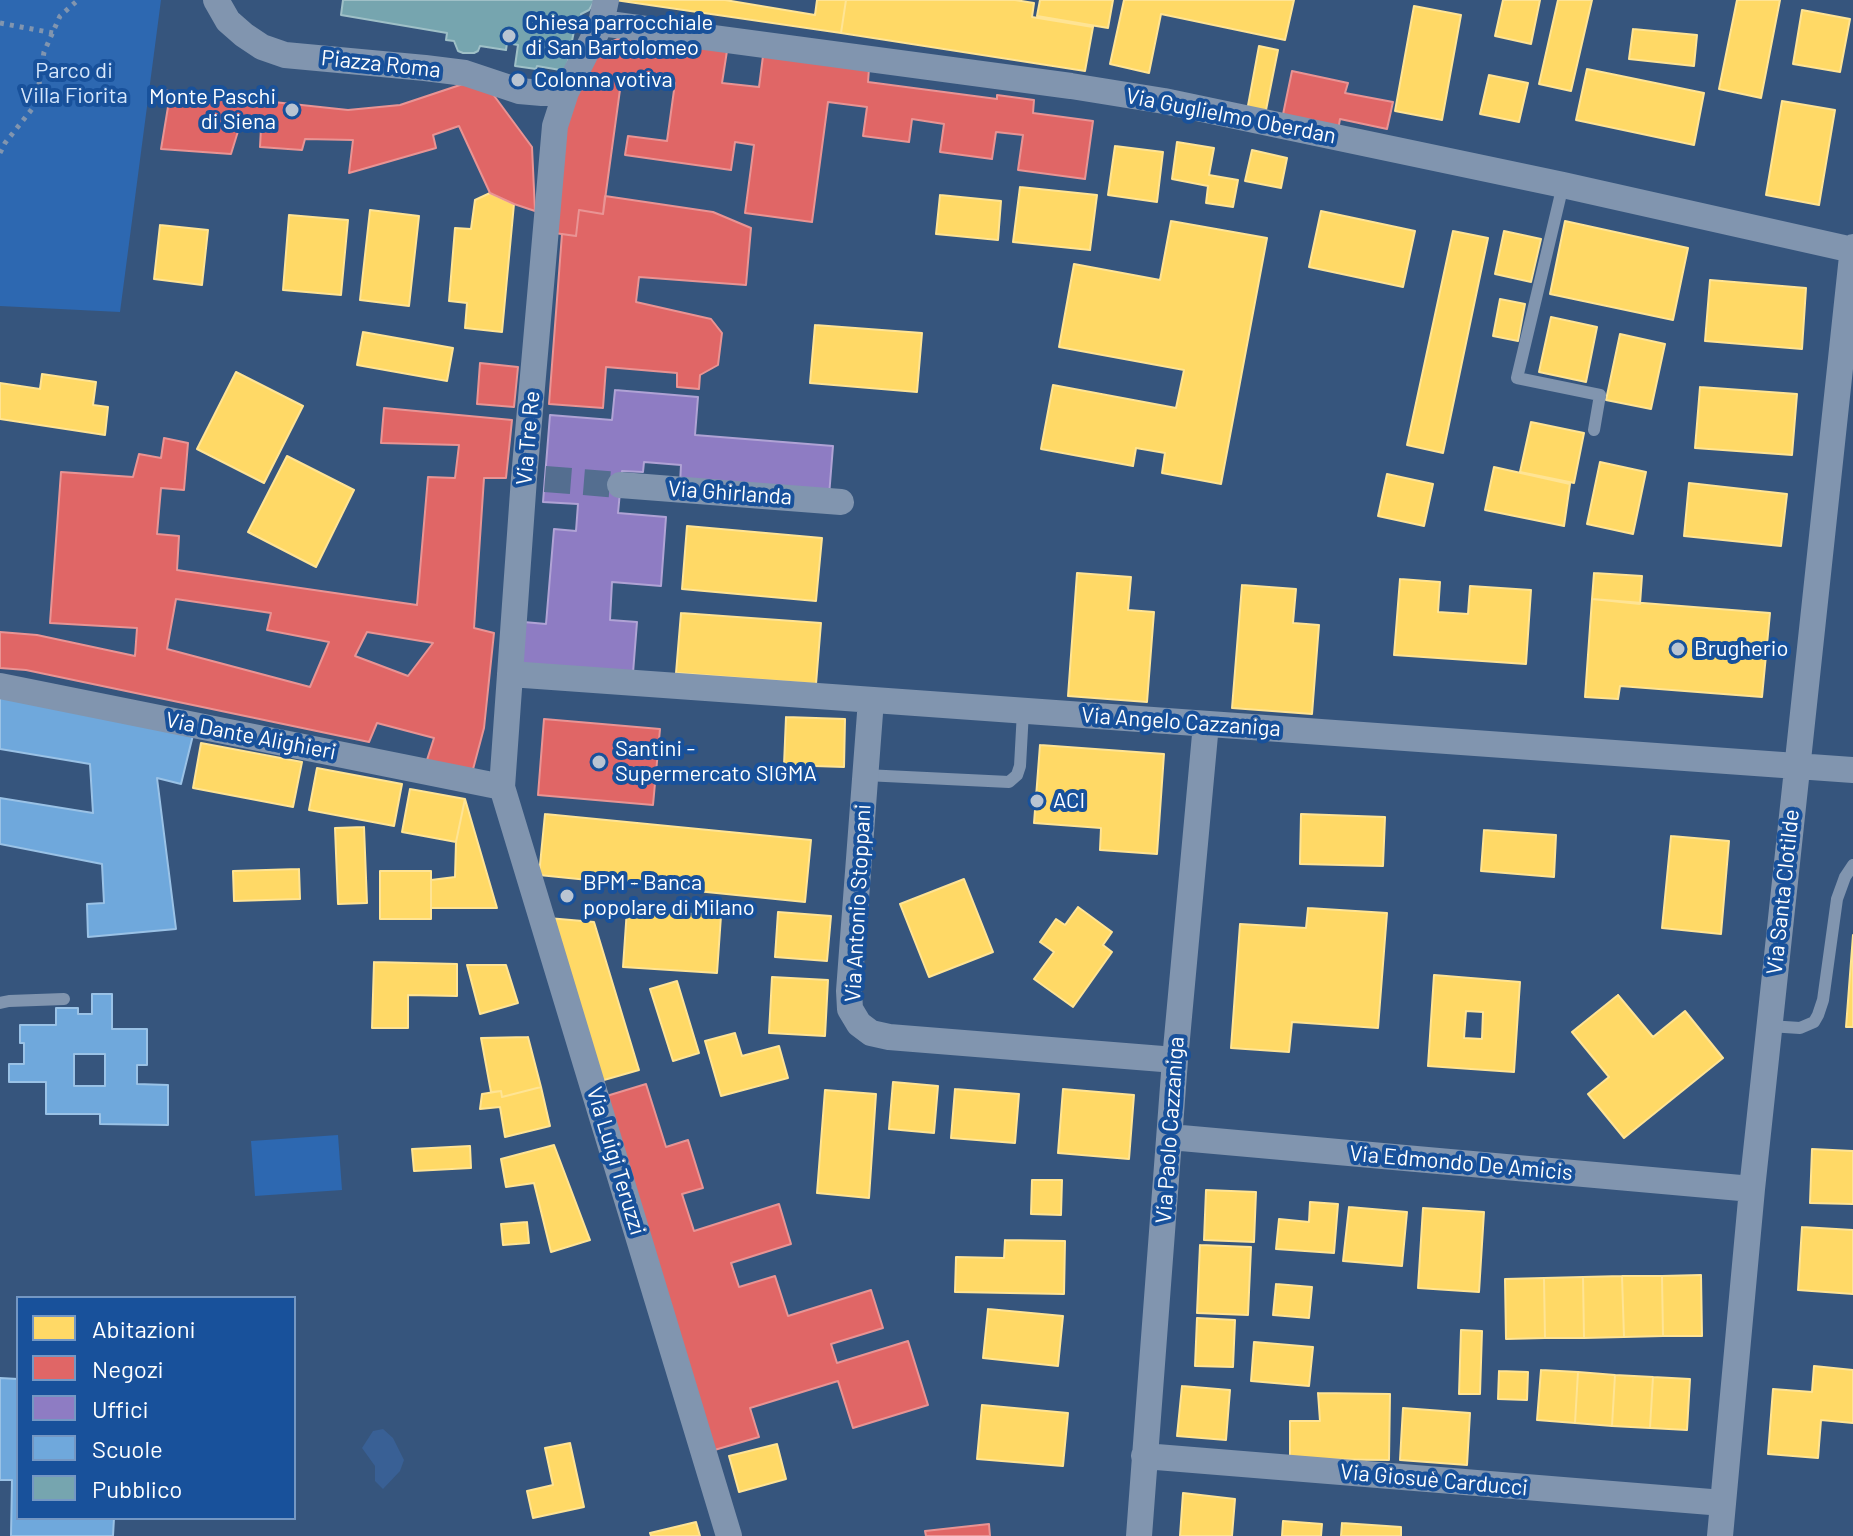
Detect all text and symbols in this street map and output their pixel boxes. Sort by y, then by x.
place label: Chiesa parrocchiale di San Bartolomeo [525,10,713,62]
marker: Chiesa parrocchiale di San Bartolomeo [500,27,518,45]
street label: Piazza Roma [320,45,442,83]
park label: Parco di Villa Fiorita [20,58,128,110]
place label: Colonna votiva [534,67,673,93]
marker: Colonna votiva [509,71,527,89]
street label: Via Guglielmo Oberdan [1124,83,1338,149]
place label: Monte Paschi di Siena [149,84,276,136]
marker: Monte Paschi di Siena [283,101,301,119]
street label: Via Tre Re [511,390,545,486]
street label: Via Ghirlanda [667,475,793,511]
place label: Brugherio [1694,636,1788,662]
marker: Brugherio [1669,640,1687,658]
street label: Via Angelo Cazzaniga [1080,702,1282,742]
street label: Via Dante Alighieri [163,707,339,765]
place label: Santini - Supermercato SIGMA [615,736,817,788]
marker: Santini - Supermercato SIGMA [590,753,608,771]
place label: ACI [1053,788,1085,814]
marker: ACI [1028,792,1046,810]
street label: Via Antonio Stoppani [840,803,876,1003]
street label: Via Santa Clotilde [1761,808,1805,976]
place label: BPM - Banca popolare di Milano [583,870,755,922]
marker: BPM - Banca popolare di Milano [558,887,576,905]
street label: Via Paolo Cazzaniga [1150,1036,1190,1224]
street label: Via Luigi Teruzzi [581,1084,651,1238]
street label: Via Edmondo De Amicis [1348,1140,1574,1186]
legend [16,1296,296,1520]
text: Abitazioni [92,1314,196,1343]
text: Negozi [92,1354,164,1383]
text: Uffici [92,1394,149,1423]
text: Scuole [92,1434,163,1463]
street label: Via Giosuè Carducci [1339,1459,1529,1501]
text: Pubblico [92,1474,182,1503]

